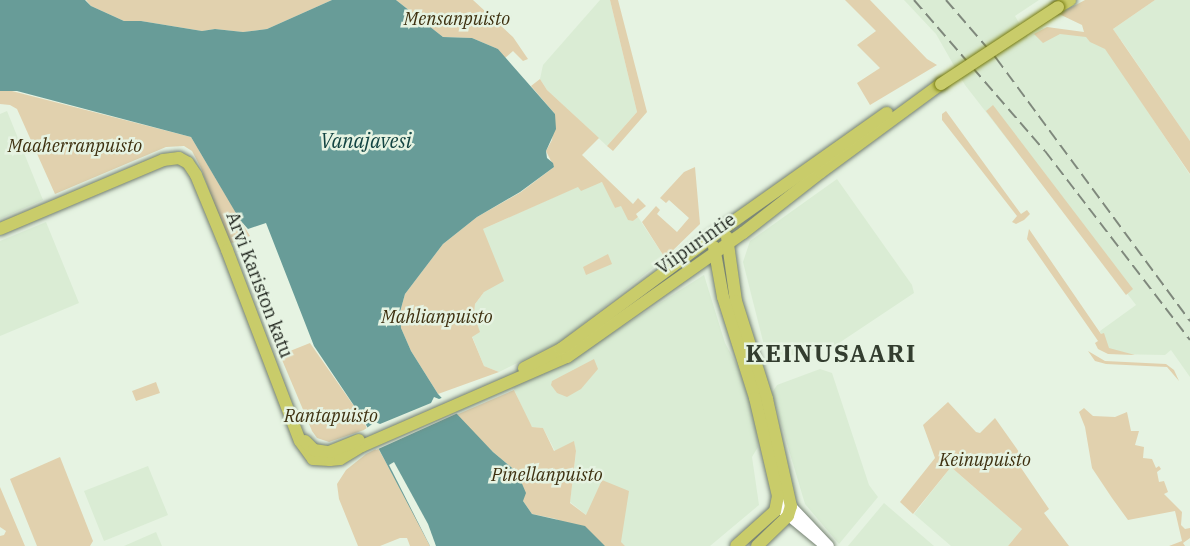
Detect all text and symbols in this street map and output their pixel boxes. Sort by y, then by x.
park label: Mensanpuisto [404,8,510,30]
water label: Vanajavesi [320,128,412,152]
park label: Maaherranpuisto [8,135,142,157]
street label: Arvi Kariston katu [221,209,297,361]
street label: Viipurintie [652,209,740,279]
park label: Mahlianpuisto [381,306,493,328]
district label: KEINUSAARI [745,340,917,368]
park label: Rantapuisto [284,405,378,427]
park label: Keinupuisto [939,449,1031,471]
park label: Pinellanpuisto [491,464,603,486]

